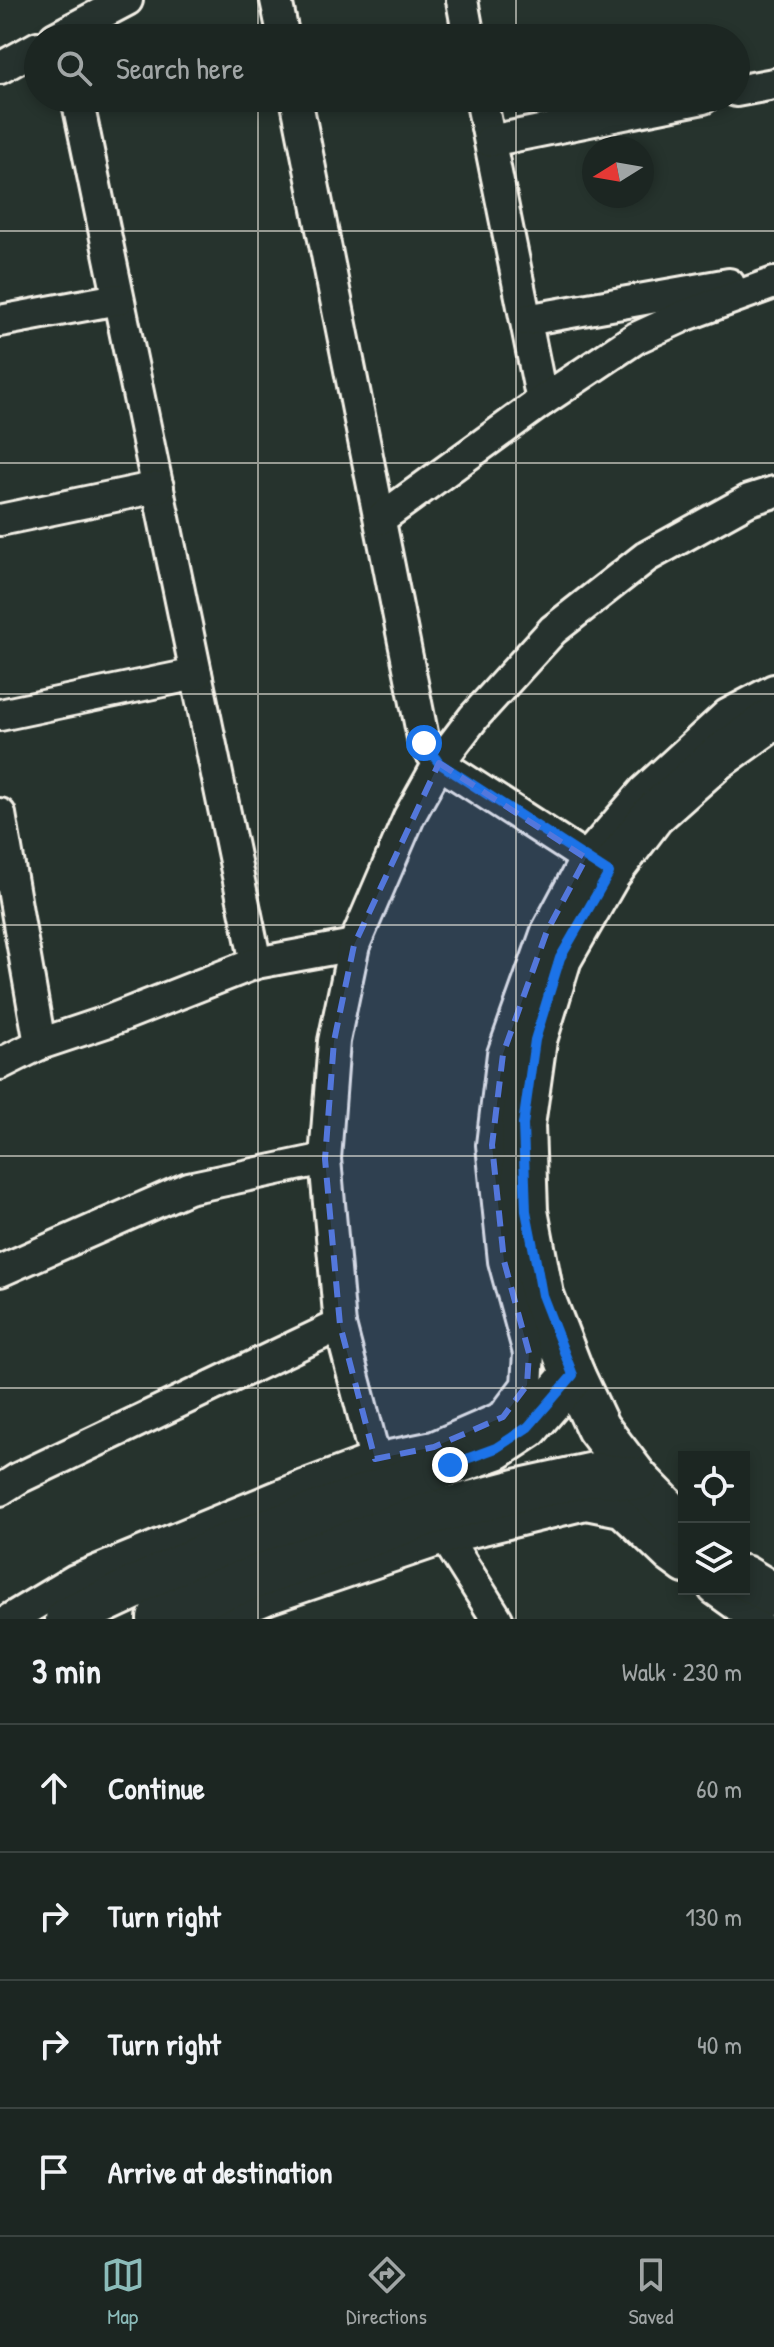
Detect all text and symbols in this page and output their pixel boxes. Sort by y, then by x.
search box [24,24,750,112]
icon: search [52,46,96,90]
text: Search here [116,48,244,88]
north arrow [582,136,654,208]
route start [406,725,442,761]
route end [432,1447,468,1483]
map controls [678,1451,750,1595]
button: locate [678,1451,750,1523]
button: layers [678,1523,750,1595]
text: 3 min [32,1648,101,1694]
text: Walk · 230 m [622,1654,742,1689]
icon: ahead [32,1766,76,1810]
text: Continue [108,1768,205,1808]
text: 60 m [696,1771,742,1806]
icon: right [32,1894,76,1938]
text: Turn right [108,1896,221,1936]
text: 130 m [686,1899,742,1934]
icon: right [32,2022,76,2066]
text: Turn right [108,2024,221,2064]
text: 40 m [697,2027,742,2062]
icon: arrive [32,2150,76,2194]
text: Arrive at destination [108,2152,333,2192]
tab: Map [101,2253,145,2331]
tab: Directions [346,2253,427,2331]
tab: Saved [628,2253,673,2331]

